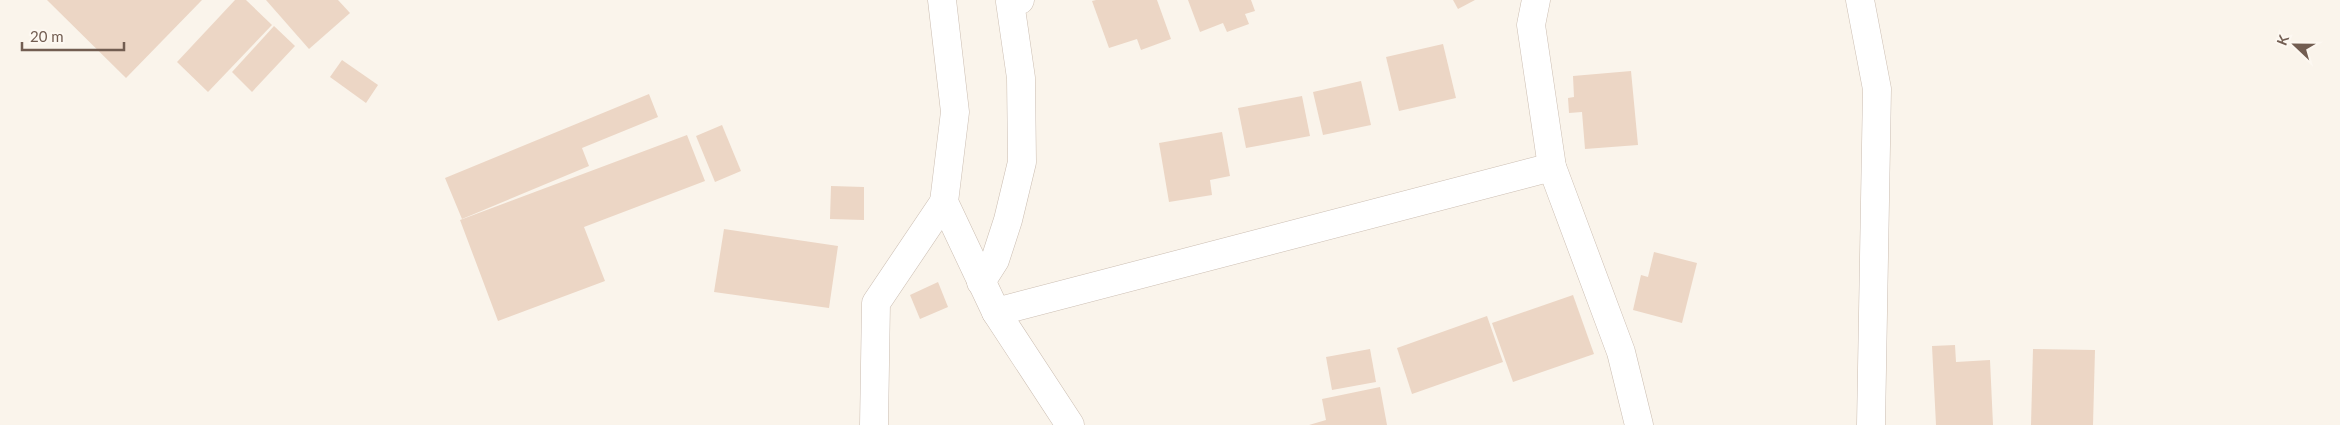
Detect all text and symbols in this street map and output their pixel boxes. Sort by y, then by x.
scale bar [22,20,125,52]
north arrow [2270,20,2320,70]
text: 20 m [30,27,64,45]
text: K [2273,32,2292,48]

